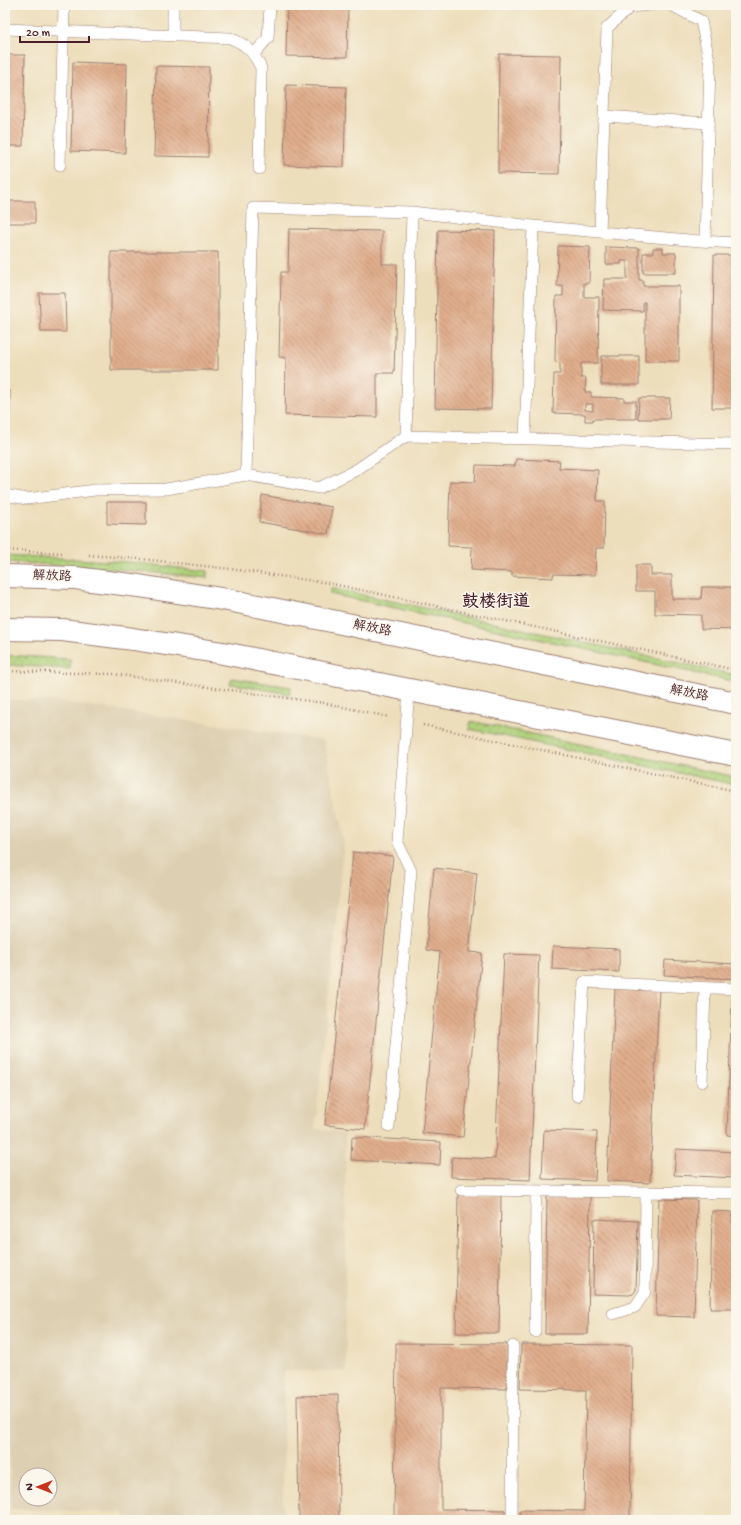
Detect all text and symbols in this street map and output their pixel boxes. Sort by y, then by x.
scale bar [20,18,89,44]
text: 20 m [26,27,51,41]
street label: 解放路 [32,568,72,585]
district label: 鼓楼街道 [462,592,530,613]
street label: 解放路 [351,617,393,640]
street label: 解放路 [668,682,710,705]
north arrow [18,1467,58,1507]
text: N [24,1483,36,1491]

